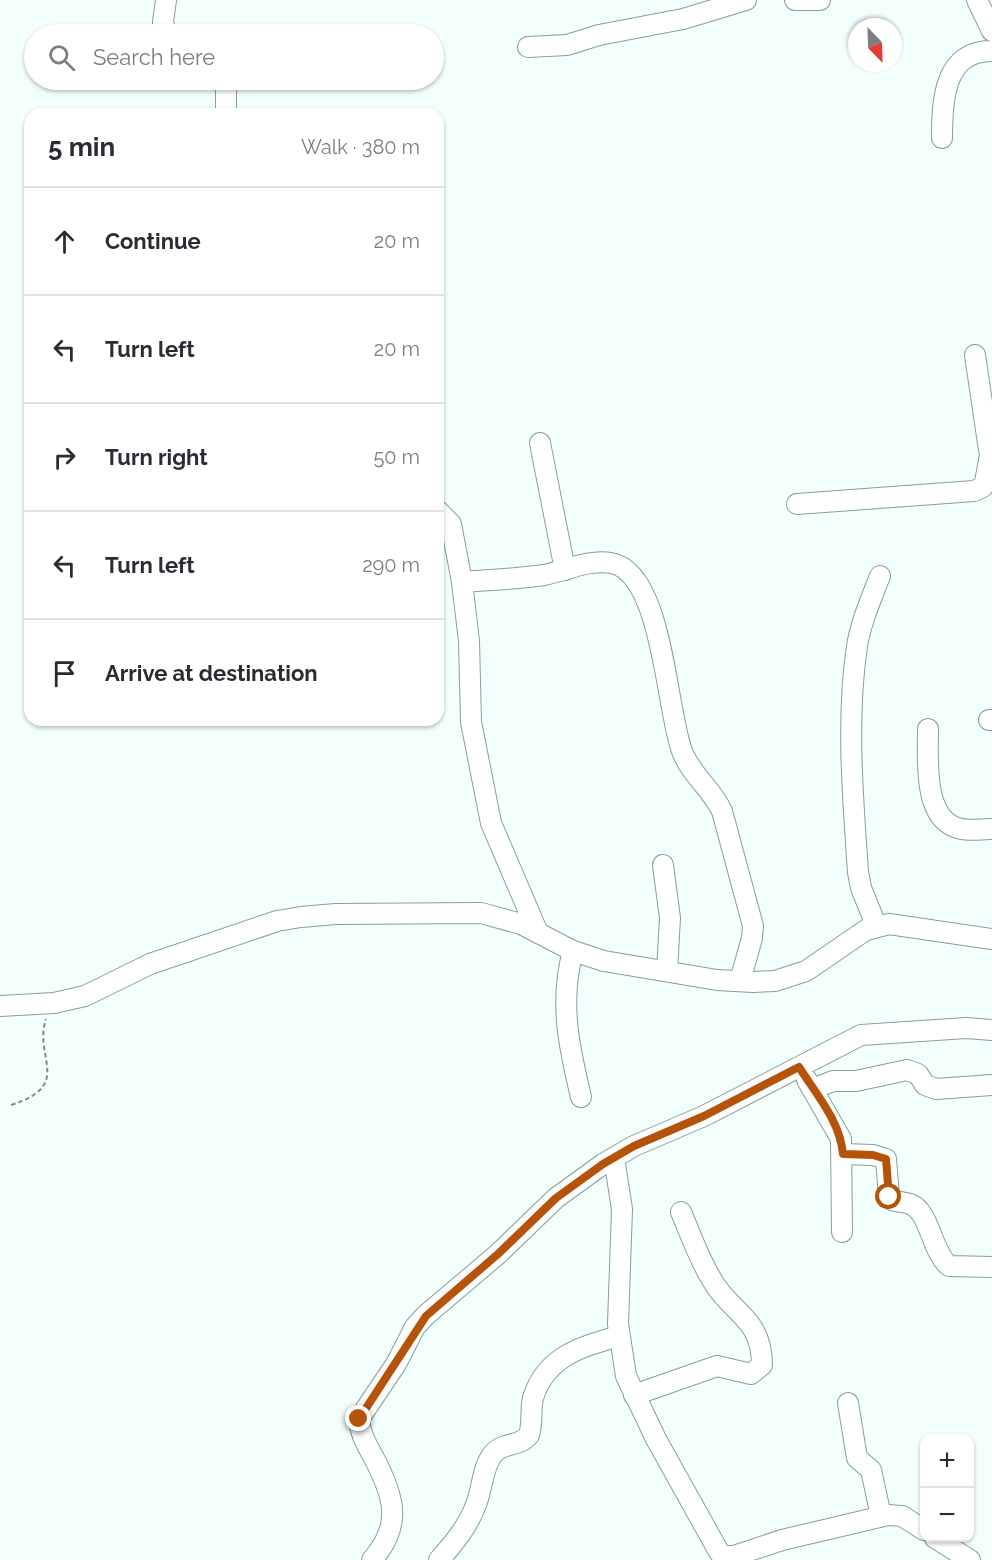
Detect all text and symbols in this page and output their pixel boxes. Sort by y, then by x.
north arrow [848,18,902,72]
search box [24,24,444,90]
icon: search [45,41,78,74]
text: Search here [93,44,215,70]
text: 5 min [48,132,115,162]
text: Walk · 380 m [301,135,420,159]
icon: ahead [48,225,81,258]
text: Continue [105,228,201,254]
text: 20 m [374,229,420,253]
icon: left [48,333,81,366]
text: Turn left [105,336,195,362]
text: 20 m [374,337,420,361]
icon: right [48,441,81,474]
text: Turn right [105,444,208,470]
text: 50 m [373,445,420,469]
icon: left [48,549,81,582]
text: Turn left [105,552,195,578]
text: 290 m [362,553,420,577]
icon: arrive [48,657,81,690]
text: Arrive at destination [105,660,318,686]
route start [875,1183,901,1209]
route end [345,1405,371,1431]
map controls [920,1434,974,1542]
button: + [920,1434,974,1488]
button: − [920,1488,974,1542]

